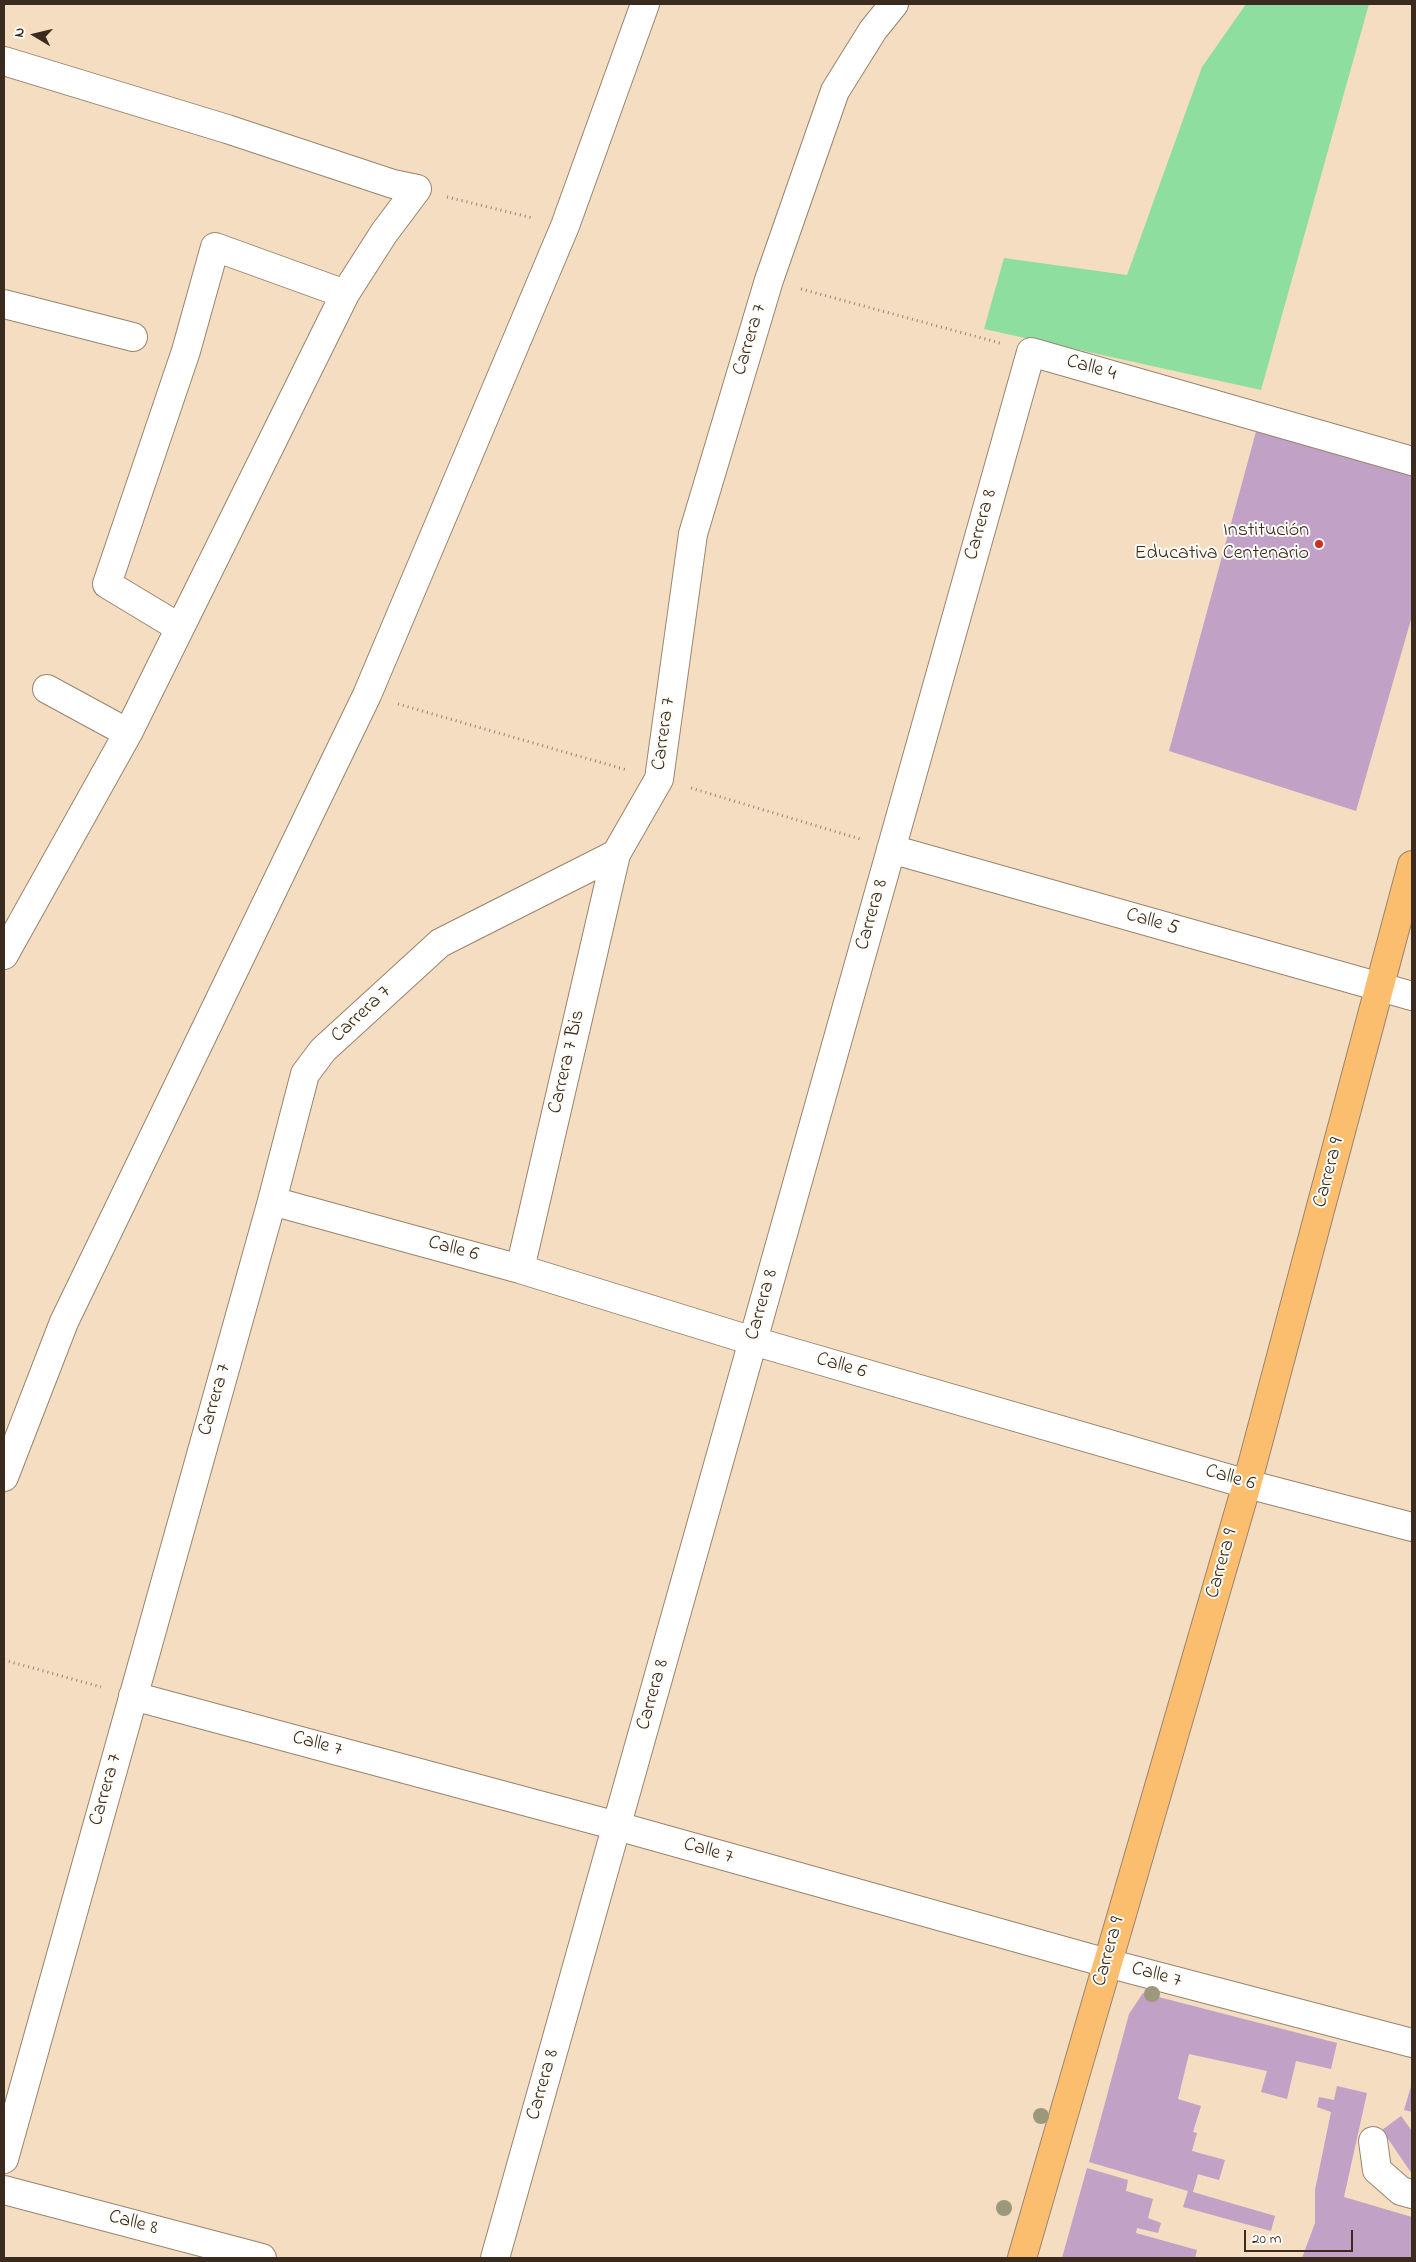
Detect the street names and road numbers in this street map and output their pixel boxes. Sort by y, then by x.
street label: Carrera 7 [729,301,773,379]
street label: Calle 4 [1063,350,1119,388]
street label: Carrera 8 [960,487,1004,563]
street label: Carrera 7 [648,696,682,772]
street label: Carrera 8 [851,877,895,953]
street label: Calle 5 [1123,904,1181,942]
street label: Carrera 7 [327,981,397,1049]
street label: Carrera 7 Bis [544,1008,592,1116]
street label: Carrera 9 [1309,1136,1351,1210]
street label: Calle 6 [425,1232,481,1268]
street label: Carrera 8 [741,1267,785,1343]
street label: Calle 6 [813,1348,869,1386]
street label: Carrera 7 [194,1361,238,1439]
street label: Calle 6 [1202,1460,1258,1498]
street label: Carrera 9 [1202,1526,1244,1602]
street label: Carrera 8 [632,1657,676,1733]
street label: Calle 7 [289,1727,345,1763]
street label: Carrera 7 [85,1751,129,1829]
street label: Calle 7 [680,1833,736,1871]
street label: Carrera 9 [1089,1914,1131,1990]
street label: Calle 7 [1128,1958,1184,1994]
street label: Carrera 8 [522,2047,566,2123]
street label: Calle 8 [106,2206,160,2242]

